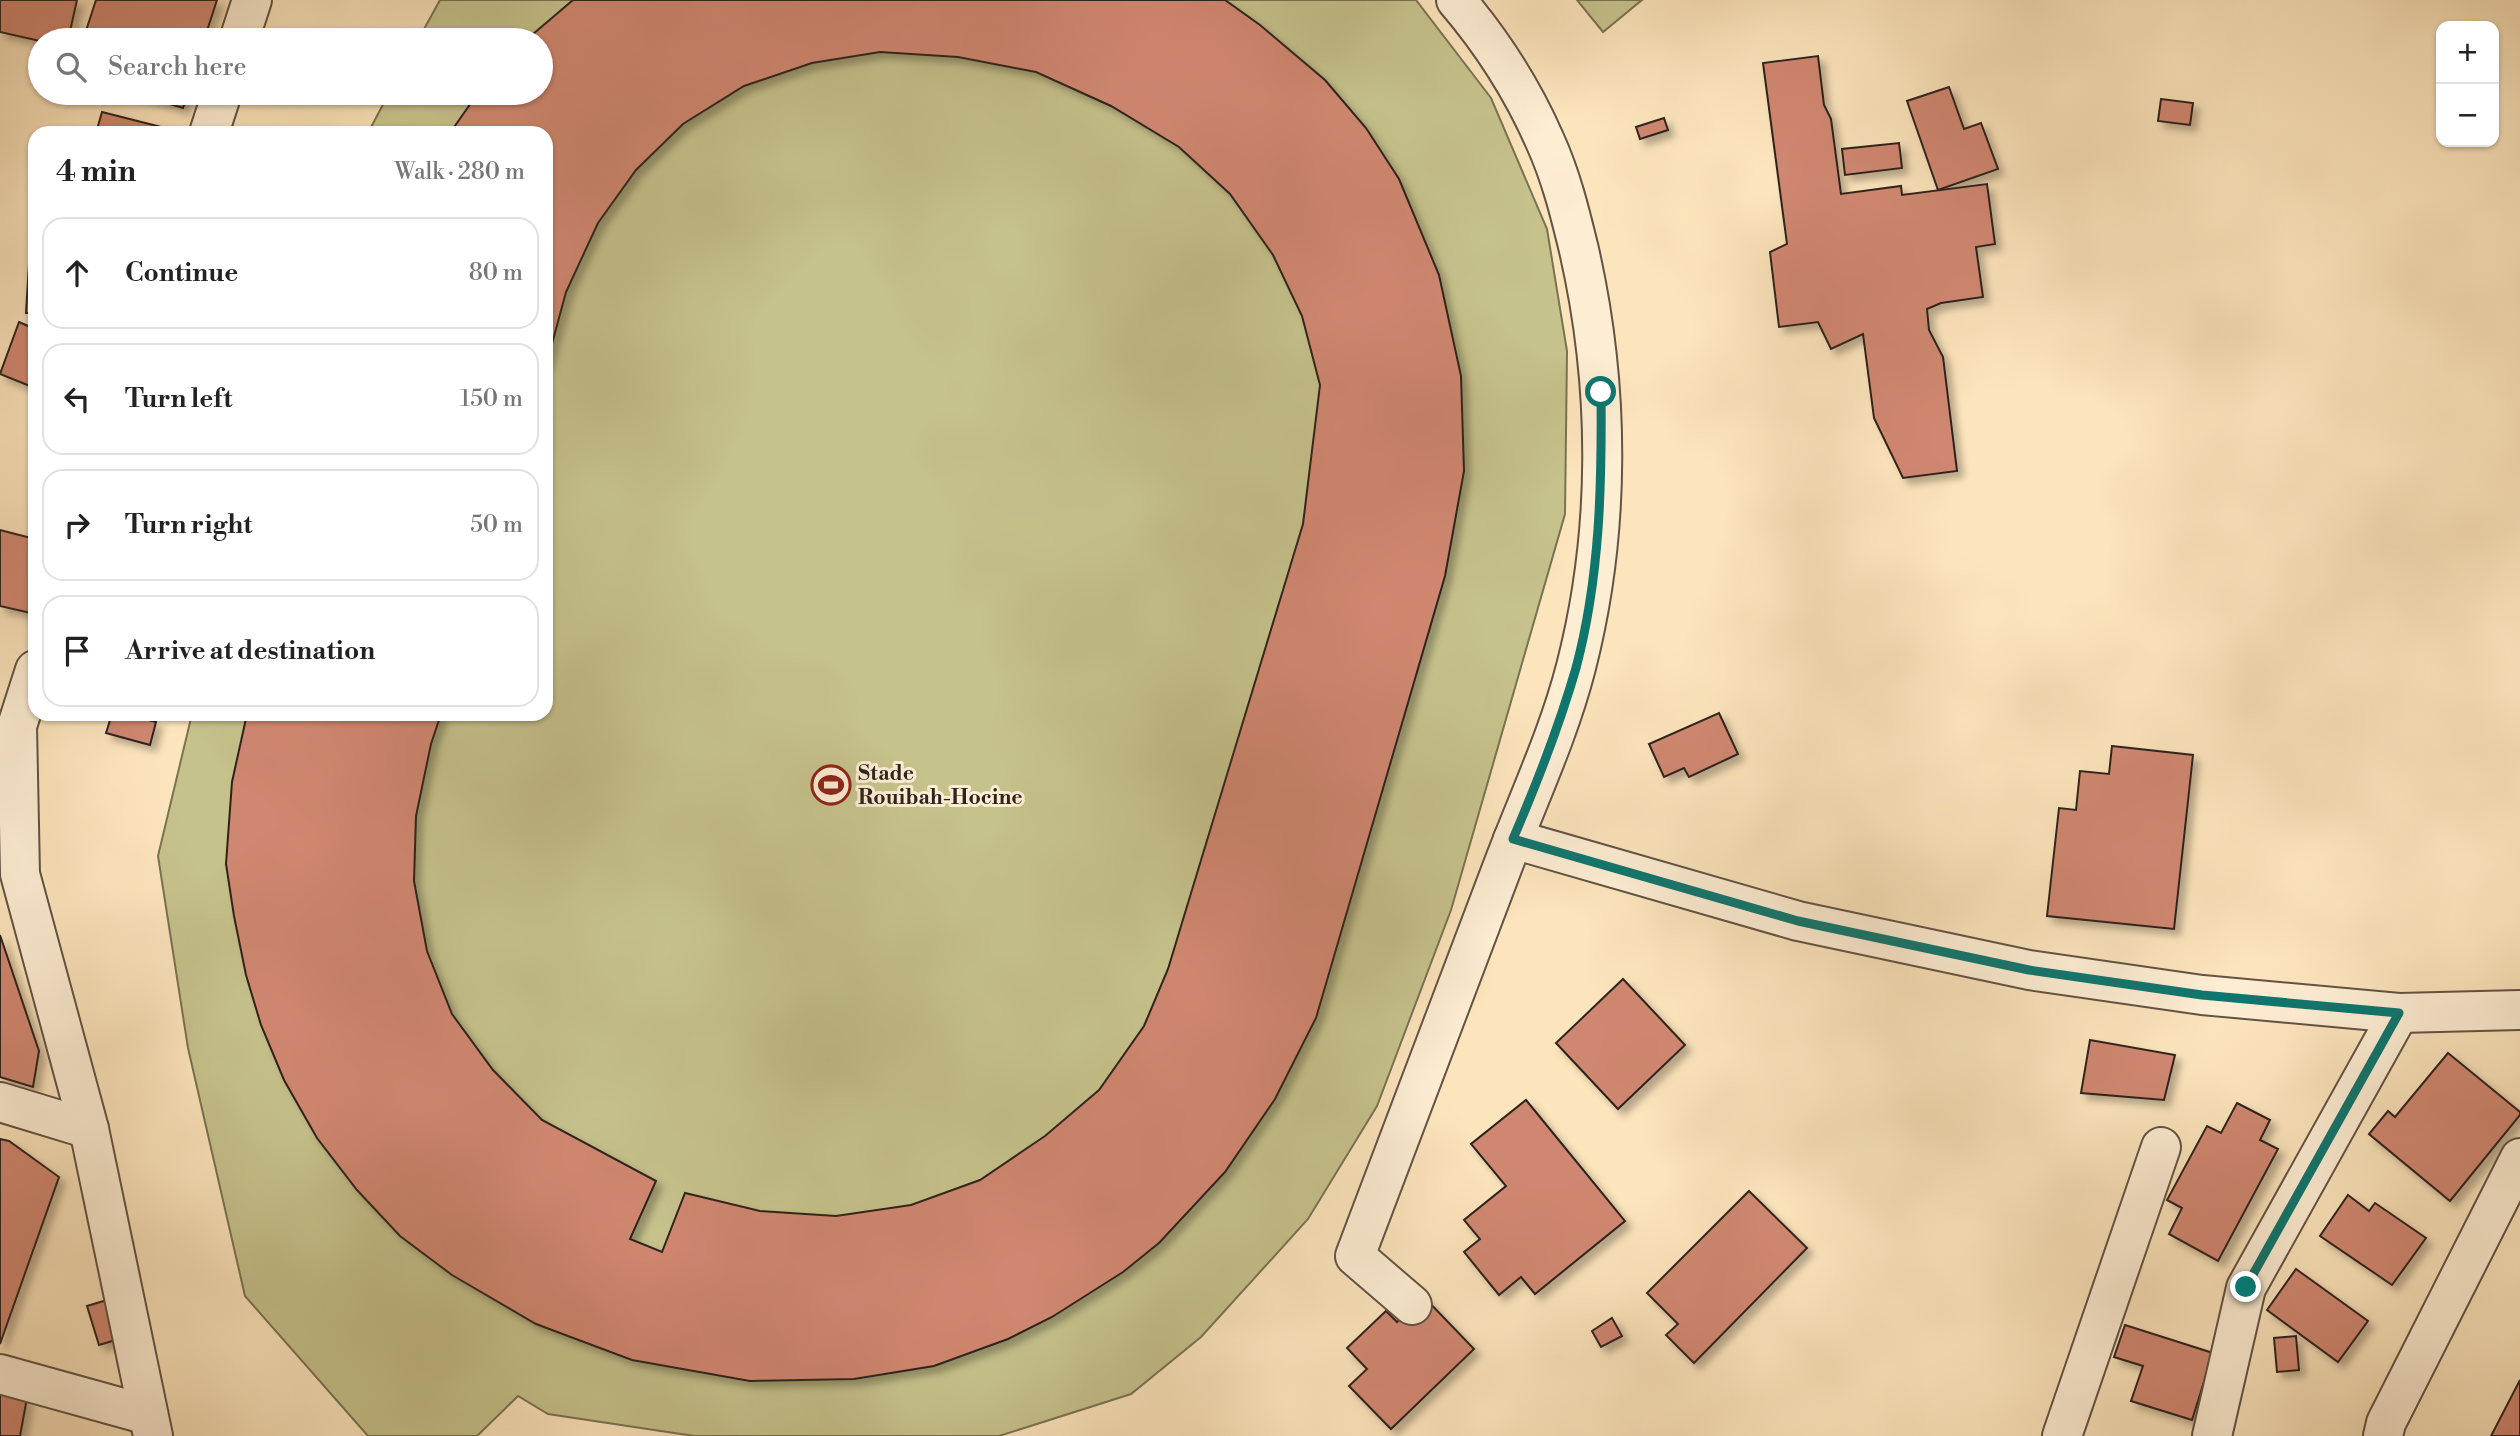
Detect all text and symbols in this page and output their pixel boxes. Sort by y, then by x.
map controls [2436,21,2499,147]
button: + [2436,21,2499,84]
search box [28,28,553,105]
icon: search [52,48,90,86]
text: Search here [108,51,247,83]
button: − [2436,84,2499,147]
text: 4 min [56,153,136,191]
text: Walk · 280 m [395,158,525,186]
icon: ahead [58,254,96,292]
text: Continue [125,257,238,289]
text: 80 m [469,259,523,287]
route start [1585,376,1616,407]
icon: left [58,380,96,418]
text: Turn left [125,383,233,415]
text: 150 m [460,385,523,413]
icon: right [58,506,96,544]
text: Turn right [125,509,253,541]
text: 50 m [470,511,523,539]
icon: arrive [58,632,96,670]
text: Arrive at destination [125,635,375,667]
place label: Stade Rouibah-Hocine [858,761,1023,811]
sports icon: Stade Rouibah-Hocine [810,764,852,806]
route end [2230,1271,2261,1302]

